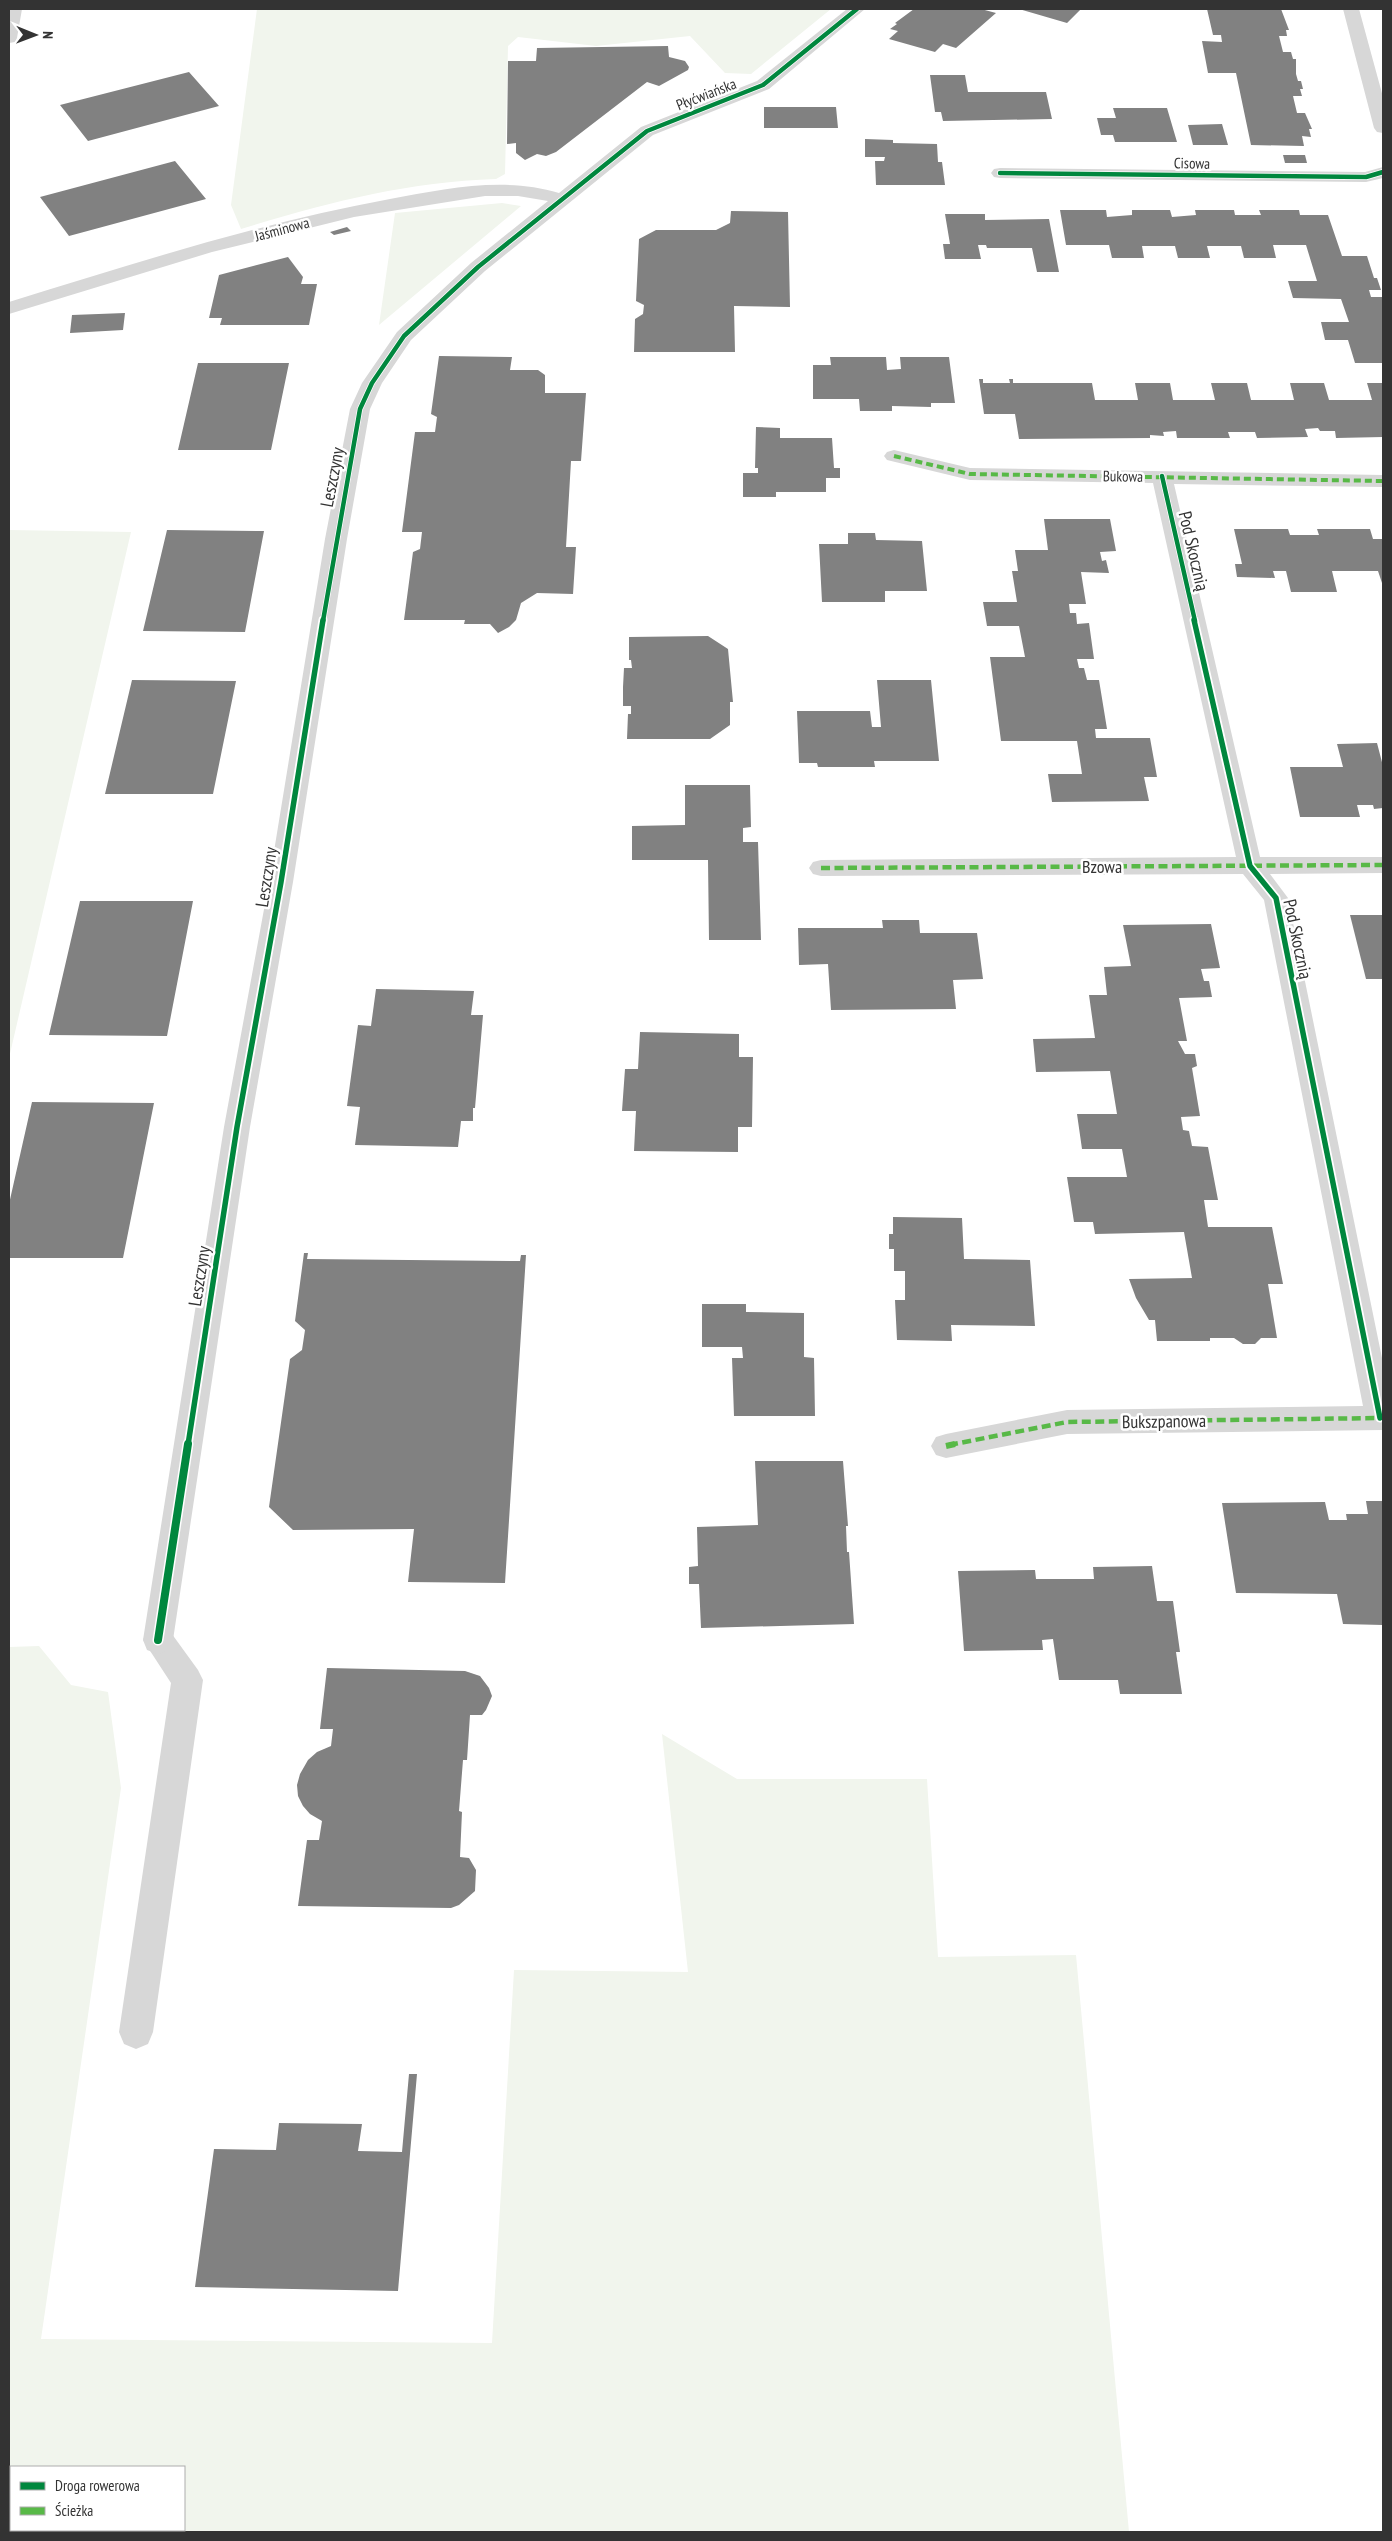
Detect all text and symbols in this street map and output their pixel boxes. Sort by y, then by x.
north arrow [10,10,60,60]
text: N [39,31,57,39]
street label: Płyćwiańska [673,74,739,114]
street label: Cisowa [1174,153,1210,173]
street label: Jaśminowa [252,213,311,246]
street label: Leszczyny [315,445,349,509]
street label: Bukowa [1103,466,1143,486]
street label: Pod Skocznią [1174,509,1214,593]
street label: Leszczyny [250,845,282,909]
street label: Bzowa [1082,855,1122,878]
street label: Pod Skocznią [1278,897,1318,981]
street label: Leszczyny [183,1244,215,1308]
street label: Bukszpanowa [1122,1409,1206,1433]
legend [10,2466,185,2531]
text: Droga rowerowa [55,2476,140,2495]
text: Ścieżka [55,2501,93,2520]

